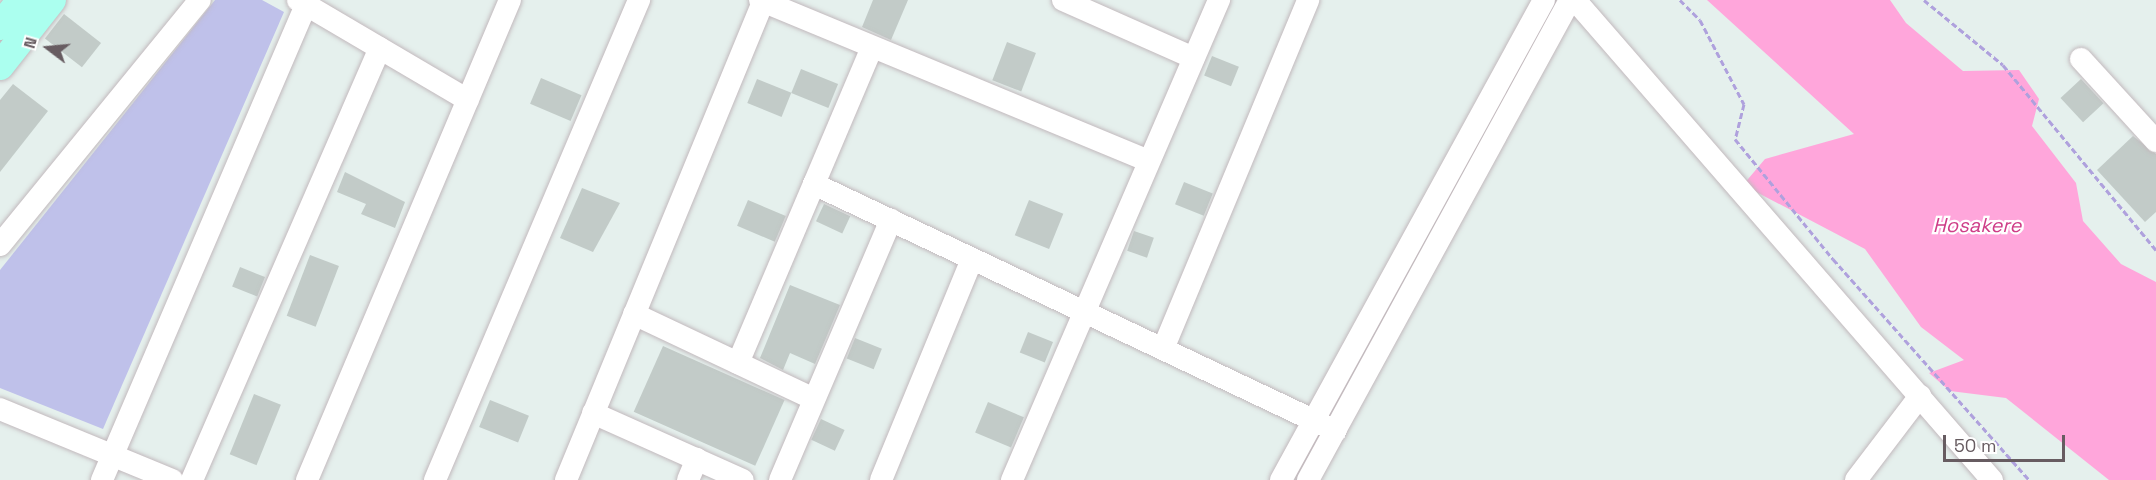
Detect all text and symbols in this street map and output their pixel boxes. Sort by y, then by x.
north arrow [18,18,78,78]
text: N [19,35,42,51]
water label: Hosakere [1933,213,2021,237]
scale bar [1946,423,2068,461]
text: 50 m [1954,434,1996,457]

